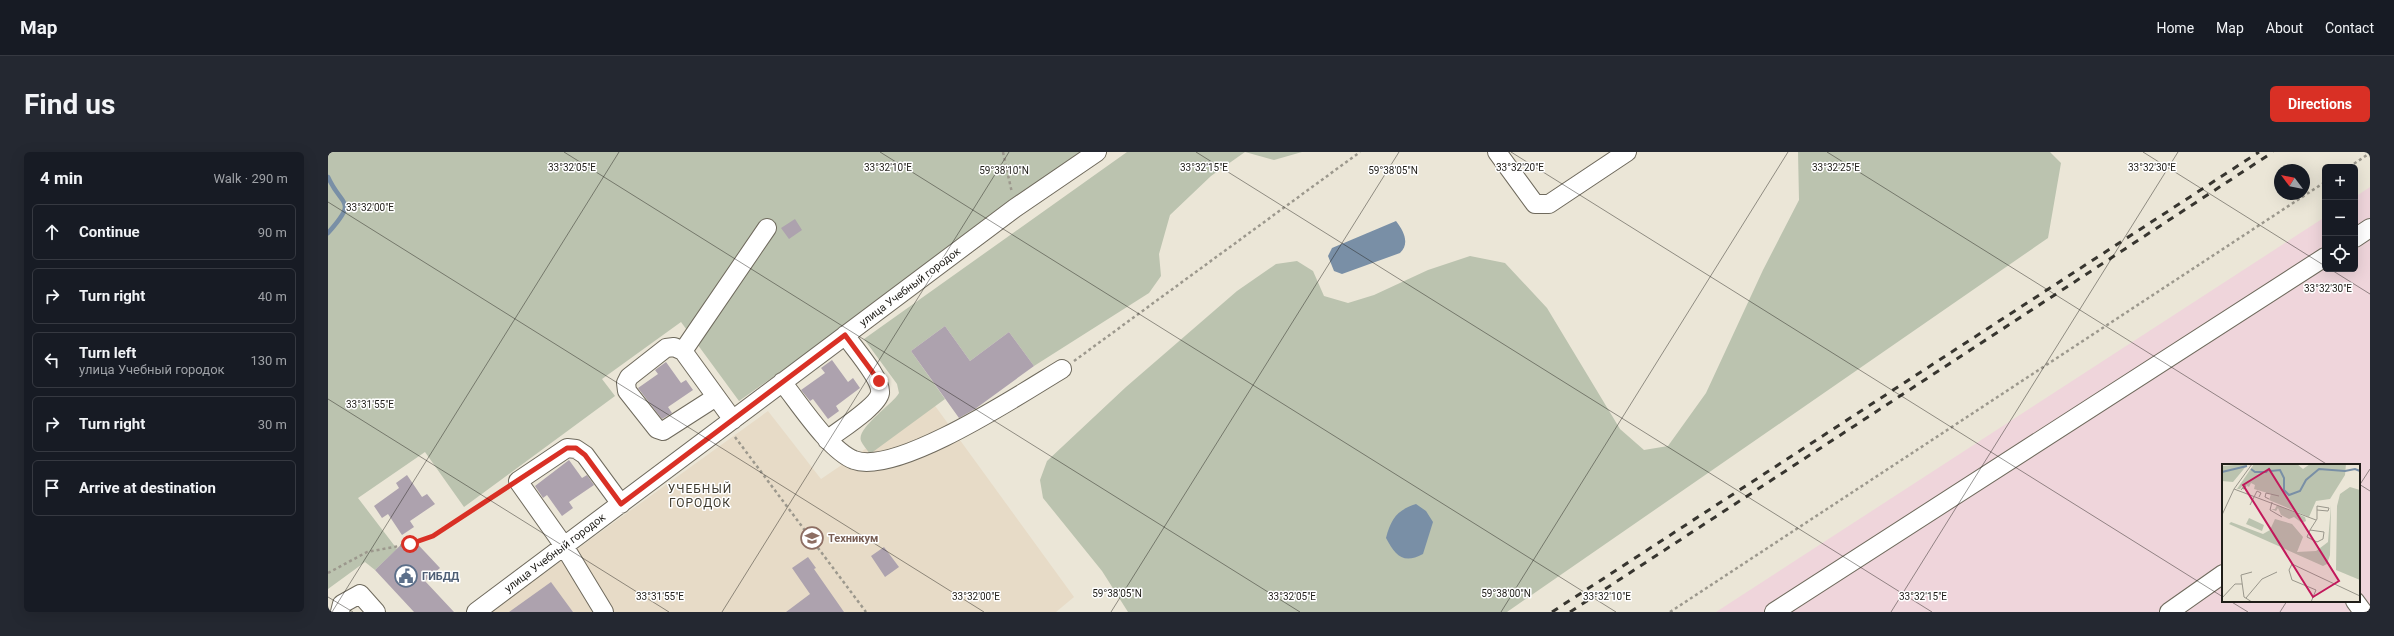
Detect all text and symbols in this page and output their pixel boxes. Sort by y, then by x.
text: Map [20,16,58,39]
text: Home [2156,20,2194,36]
text: Map [2216,20,2244,36]
text: About [2266,20,2303,36]
text: Contact [2325,20,2374,36]
button: Directions [2270,86,2370,122]
text: Find us [24,88,115,121]
text: 33°32'05"E [548,162,596,173]
text: 33°32'10"E [864,162,912,173]
text: 33°32'15"E [1180,162,1228,173]
text: 33°32'20"E [1496,162,1544,173]
text: 33°32'25"E [1812,162,1860,173]
text: 33°32'30"E [2128,162,2176,173]
north arrow [2274,164,2310,200]
map controls [2322,164,2358,272]
button: + [2322,164,2358,200]
text: 59°38'10"N [979,165,1029,176]
text: 59°38'05"N [1368,165,1418,176]
text: 4 min [40,168,83,188]
text: Walk · 290 m [213,171,288,186]
button: − [2322,200,2358,236]
text: 33°32'00"E [346,202,394,213]
icon: ahead [41,221,63,243]
text: Continue [79,223,140,241]
text: 90 m [258,225,287,240]
button: locate [2322,236,2358,272]
street label: улица Учебный городок [857,245,963,329]
text: 33°32'30"E [2304,283,2352,294]
icon: right [41,285,63,307]
text: Turn right [79,287,145,305]
text: 40 m [258,289,287,304]
text: Turn left [79,344,136,362]
icon: left [41,349,63,371]
text: 130 m [250,353,287,368]
text: улица Учебный городок [79,362,225,377]
route end [870,372,888,390]
text: 33°31'55"E [346,399,394,410]
icon: right [41,413,63,435]
text: Turn right [79,415,145,433]
text: 30 m [258,417,287,432]
inset map [2222,464,2360,602]
icon: arrive [41,477,63,499]
text: Arrive at destination [79,479,216,497]
district label: УЧЕБНЫЙ ГОРОДОК [668,481,732,510]
street label: улица Учебный городок [502,511,608,595]
school or university icon: Техникум [799,525,825,551]
place label: Техникум [828,532,878,545]
route start [401,535,419,553]
public building icon: ГИБДД [393,563,419,589]
place label: ГИБДД [422,570,460,583]
text: 59°38'05"N [1092,588,1142,599]
text: 59°38'00"N [1481,588,1531,599]
text: 33°31'55"E [636,591,684,602]
text: 33°32'00"E [952,591,1000,602]
text: 33°32'05"E [1268,591,1316,602]
text: 33°32'10"E [1583,591,1631,602]
text: 33°32'15"E [1899,591,1947,602]

